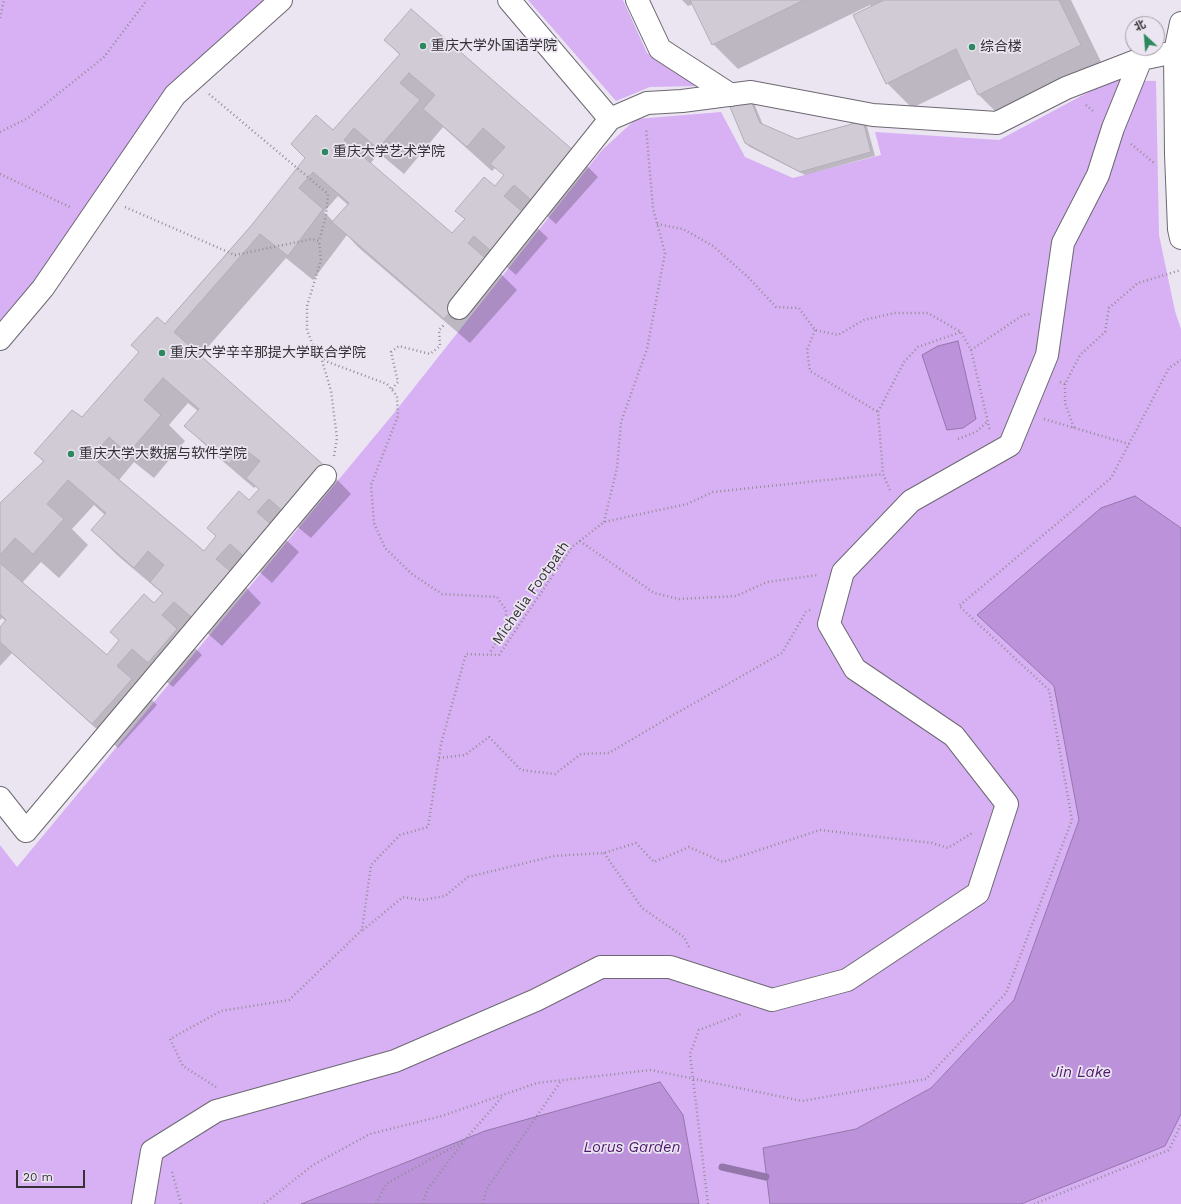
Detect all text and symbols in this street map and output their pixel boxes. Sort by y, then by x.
north arrow [1125,16,1165,56]
text: 北 [1132,17,1148,34]
place label: 重庆大学外国语学院 [431,38,557,54]
place label: 综合楼 [980,39,1022,55]
marker: 重庆大学外国语学院 [418,41,428,51]
marker: 综合楼 [967,42,977,52]
place label: 重庆大学艺术学院 [333,144,445,160]
marker: 重庆大学艺术学院 [320,147,330,157]
place label: 重庆大学辛辛那提大学联合学院 [170,345,366,361]
marker: 重庆大学辛辛那提大学联合学院 [157,348,167,358]
place label: 重庆大学大数据与软件学院 [79,446,247,462]
marker: 重庆大学大数据与软件学院 [66,449,76,459]
street label: Michelia Footpath [489,538,573,648]
water label: Jin Lake [1051,1064,1111,1082]
water label: Lorus Garden [583,1139,681,1157]
scale bar [18,1162,87,1188]
text: 20 m [23,1170,53,1184]

